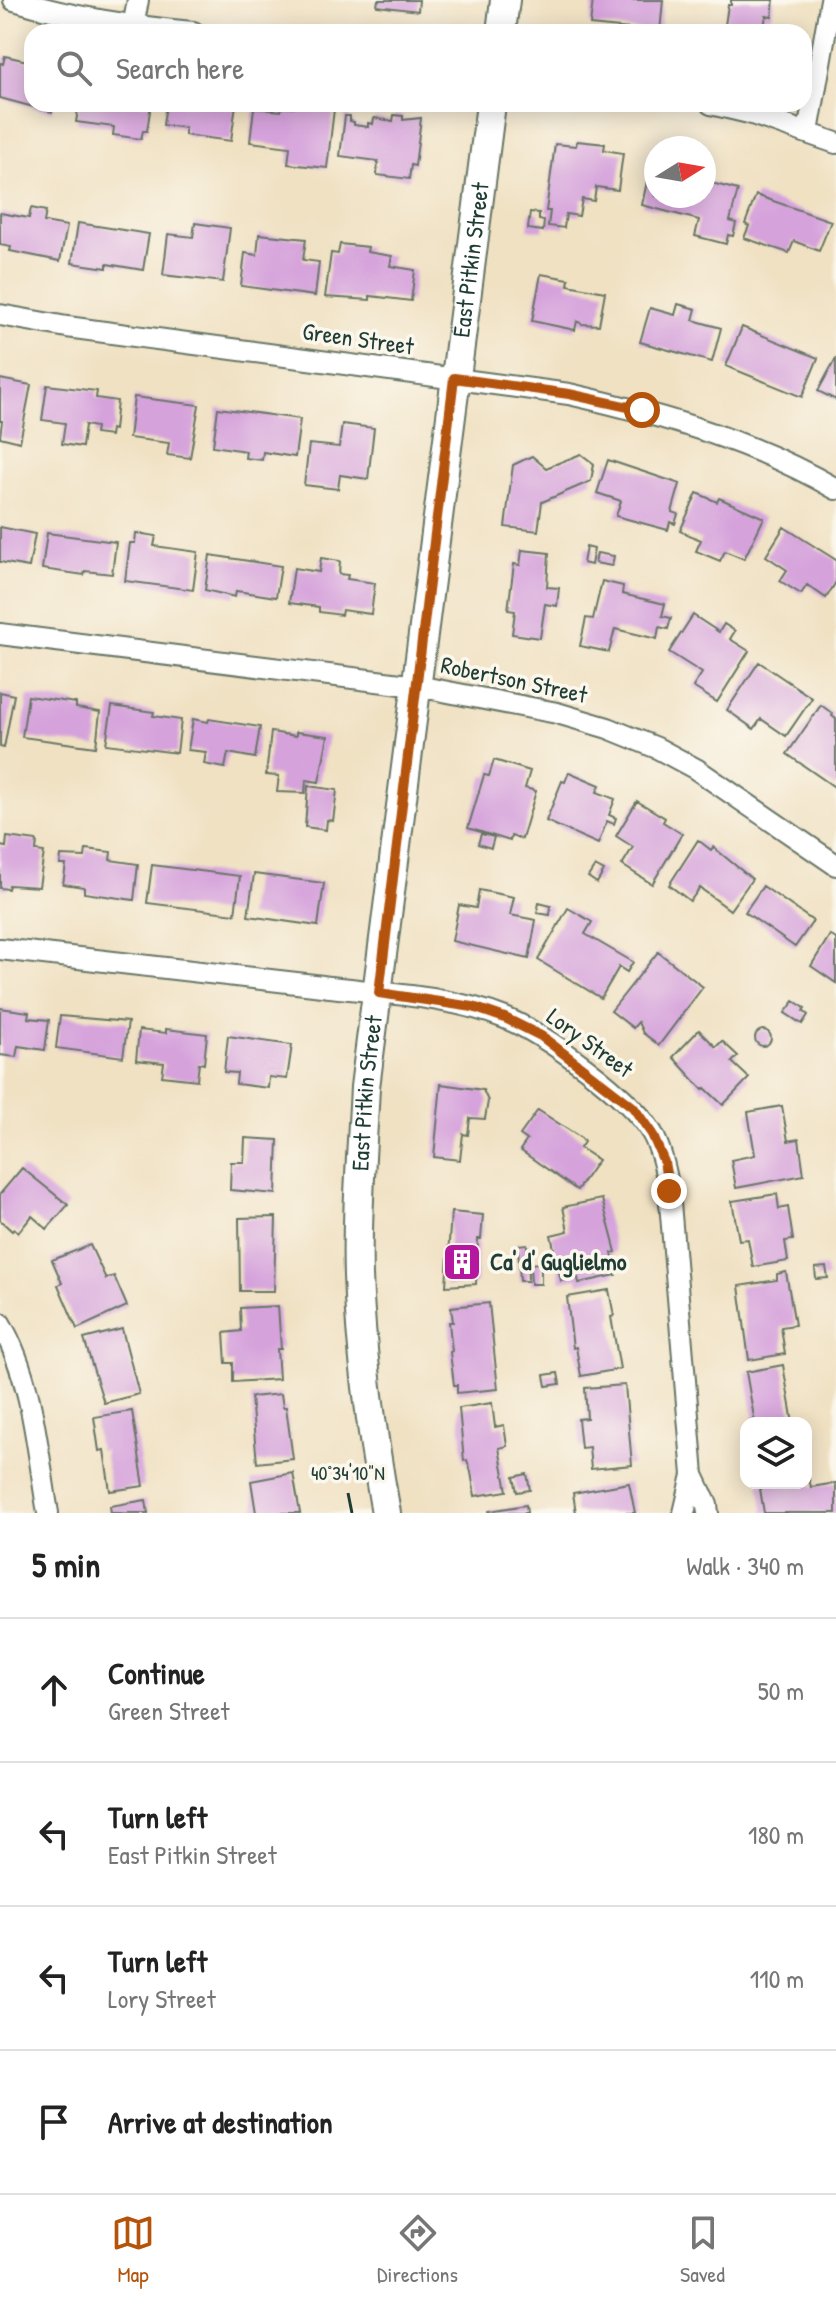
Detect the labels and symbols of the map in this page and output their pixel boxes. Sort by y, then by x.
north arrow [644,136,716,208]
street label: East Pitkin Street [444,180,496,339]
street label: Green Street [300,314,417,362]
route start [624,392,660,428]
street label: Robertson Street [438,648,591,710]
street label: Lory Street [541,1000,641,1085]
street label: East Pitkin Street [343,1013,389,1172]
route end [651,1173,687,1209]
building icon: Ca' d' Guglielmo [441,1241,483,1283]
place label: Ca' d' Guglielmo [490,1245,627,1278]
text: 40°34'10"N [311,1459,385,1486]

